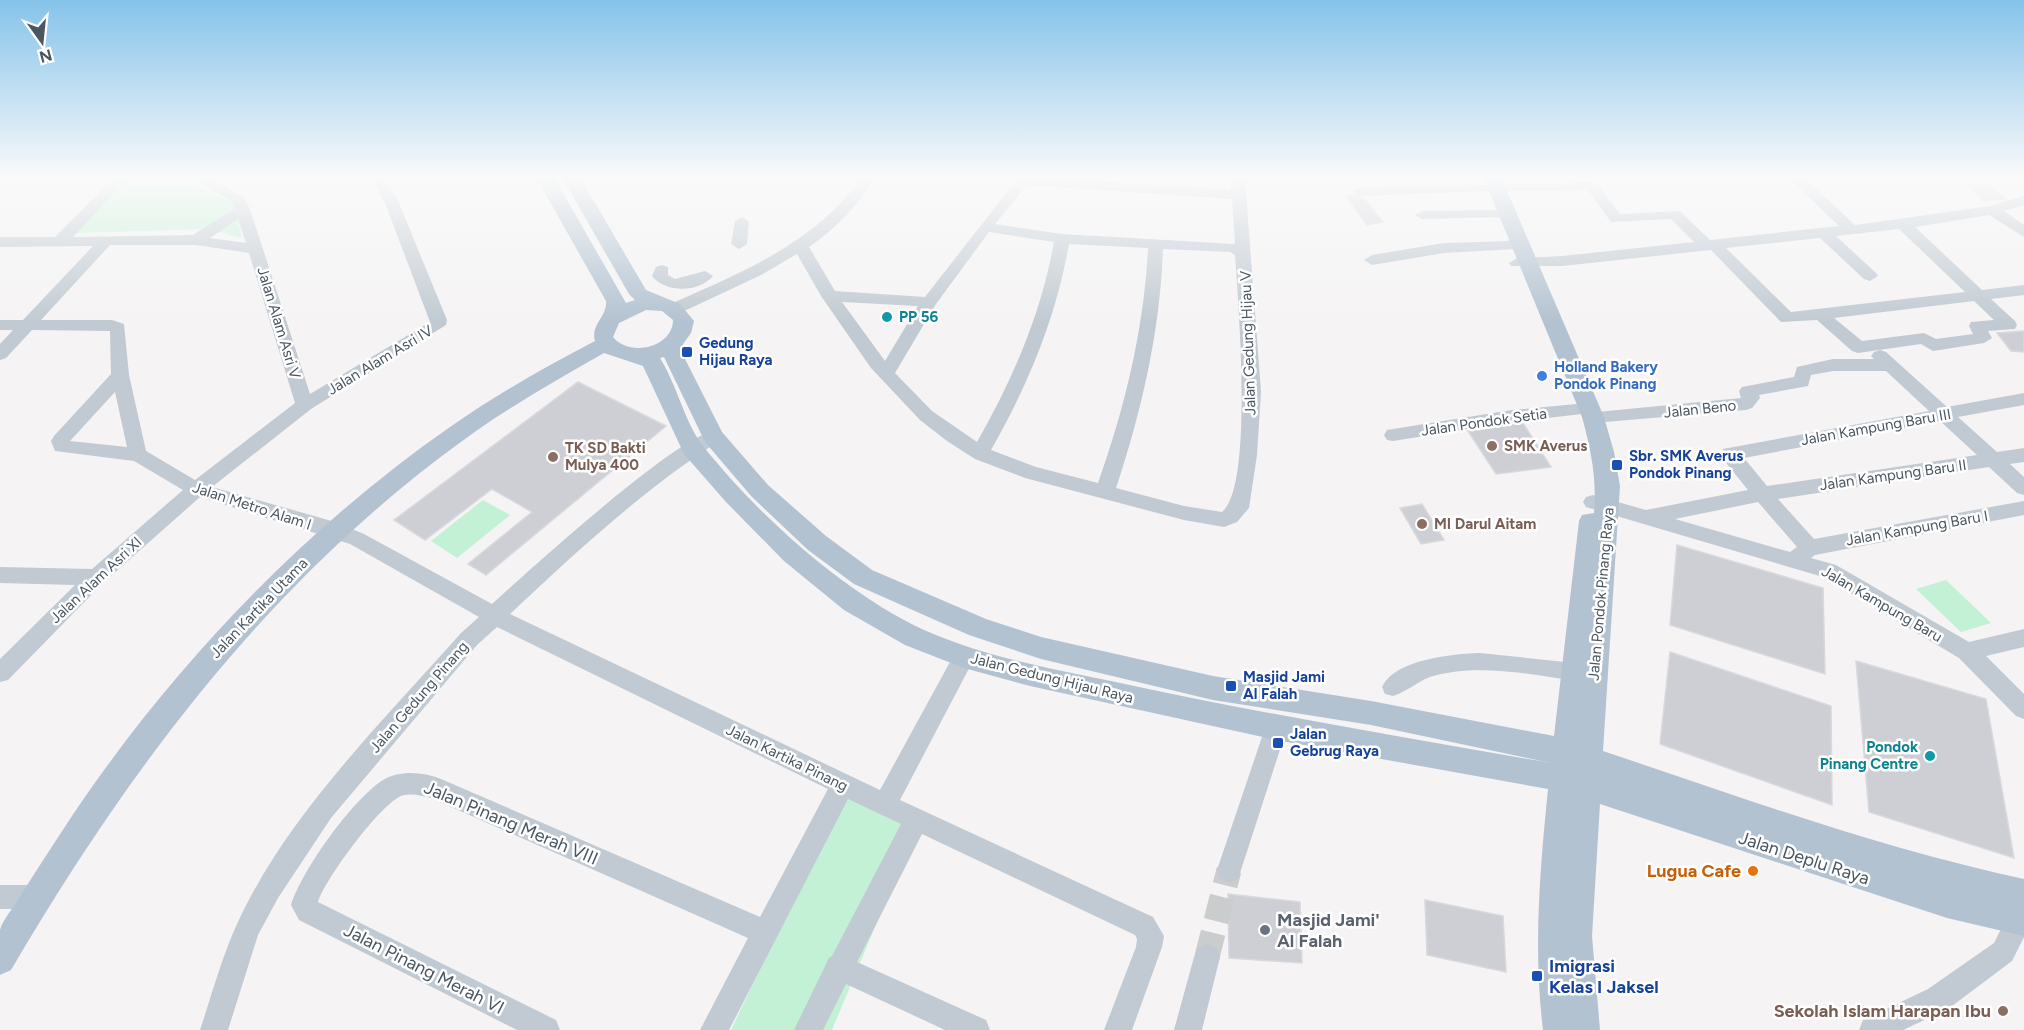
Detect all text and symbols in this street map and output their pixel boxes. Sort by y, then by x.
north arrow [12,12,72,72]
text: N [37,45,54,67]
street label: Jalan Alam Asri V [253,265,305,382]
street label: Jalan Gedung Hijau V [1236,270,1260,416]
place label: PP 56 [899,308,938,326]
marker: PP 56 [880,310,894,324]
street label: Jalan Alam Asri IV [324,321,437,399]
place label: Gedung Hijau Raya [699,334,773,369]
marker: Gedung Hijau Raya [680,345,694,359]
place label: Holland Bakery Pondok Pinang [1554,358,1658,393]
marker: Holland Bakery Pondok Pinang [1535,369,1549,383]
street label: Jalan Beno [1663,396,1737,422]
street label: Jalan Pondok Setia [1420,404,1548,440]
street label: Jalan Kampung Baru III [1800,405,1952,449]
place label: SMK Averus [1504,437,1587,455]
place label: TK SD Bakti Mulya 400 [565,439,646,474]
marker: SMK Averus [1485,439,1499,453]
place label: Sbr. SMK Averus Pondok Pinang [1629,447,1743,482]
marker: TK SD Bakti Mulya 400 [546,450,560,464]
street label: Jalan Kampung Baru II [1818,456,1968,494]
marker: Sbr. SMK Averus Pondok Pinang [1610,458,1624,472]
street label: Jalan Metro Alam I [190,478,314,534]
street label: Jalan Pondok Pinang Raya [1584,507,1618,681]
street label: Jalan Kampung Baru I [1845,507,1989,549]
place label: MI Darul Aitam [1434,515,1536,533]
marker: MI Darul Aitam [1415,517,1429,531]
street label: Jalan Alam Asri XI [46,533,146,627]
street label: Jalan Kartika Utama [207,554,311,662]
street label: Jalan Kampung Baru [1819,562,1945,646]
street label: Jalan Gedung Pinang [366,638,472,756]
street label: Jalan Gedung Hijau Raya [969,649,1135,707]
place label: Masjid Jami Al Falah [1243,668,1325,703]
marker: Masjid Jami Al Falah [1224,679,1238,693]
street label: Jalan Kartika Pinang [723,721,851,795]
place label: Jalan Gebrug Raya [1290,725,1379,760]
marker: Jalan Gebrug Raya [1271,736,1285,750]
place label: Pondok Pinang Centre [1820,738,1919,773]
marker: Pondok Pinang Centre [1923,749,1937,763]
street label: Jalan Pinang Merah VIII [421,776,601,870]
street label: Jalan Deplu Raya [1736,827,1872,889]
place label: Lugua Cafe [1647,860,1741,882]
marker: Lugua Cafe [1746,864,1760,878]
place label: Masjid Jami' Al Falah [1277,909,1380,952]
street label: Jalan Pinang Merah VI [340,919,508,1019]
marker: Masjid Jami' Al Falah [1258,923,1272,937]
place label: Imigrasi Kelas I Jaksel [1549,955,1659,998]
marker: Imigrasi Kelas I Jaksel [1530,969,1544,983]
place label: Sekolah Islam Harapan Ibu [1774,1000,1991,1022]
marker: Sekolah Islam Harapan Ibu [1996,1004,2010,1018]

